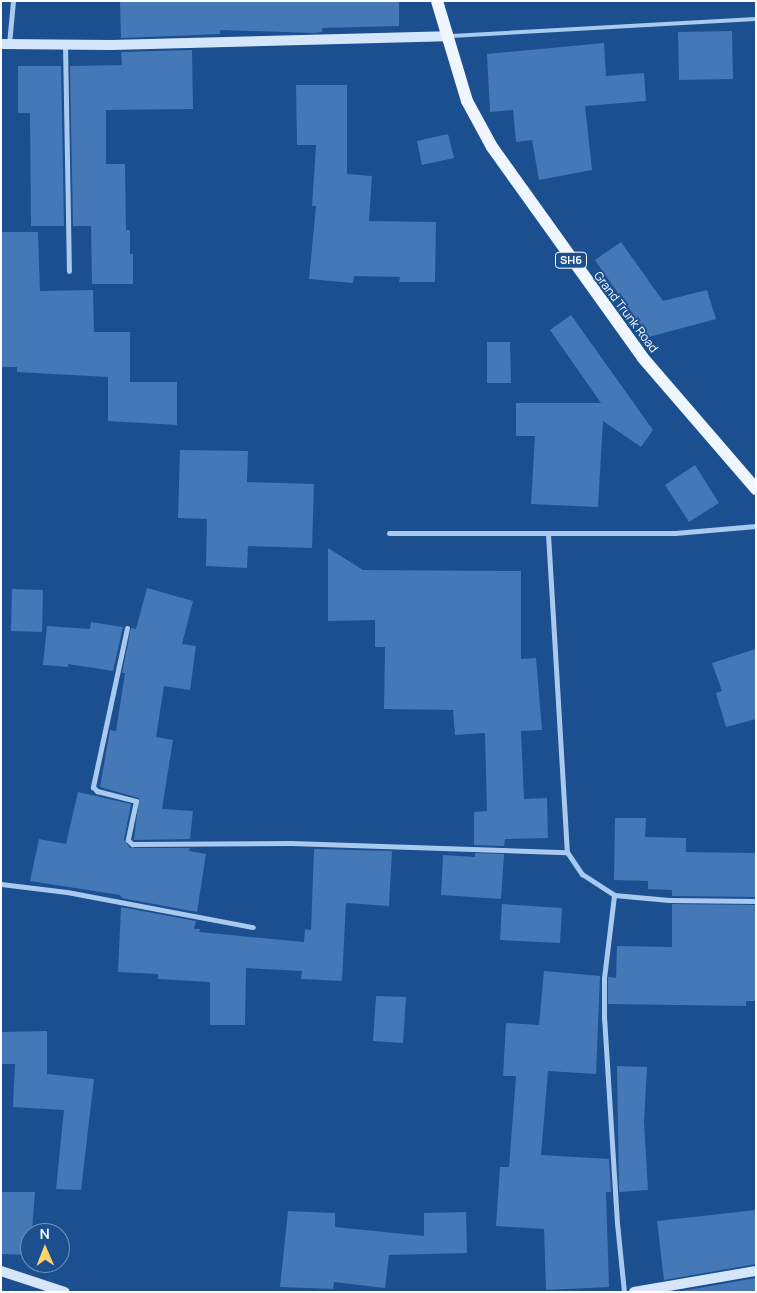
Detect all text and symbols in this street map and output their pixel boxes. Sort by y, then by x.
road number: SH6 [555,252,587,268]
street label: Grand Trunk Road [591,269,661,355]
north arrow [20,1223,70,1273]
text: N [40,1224,50,1243]

